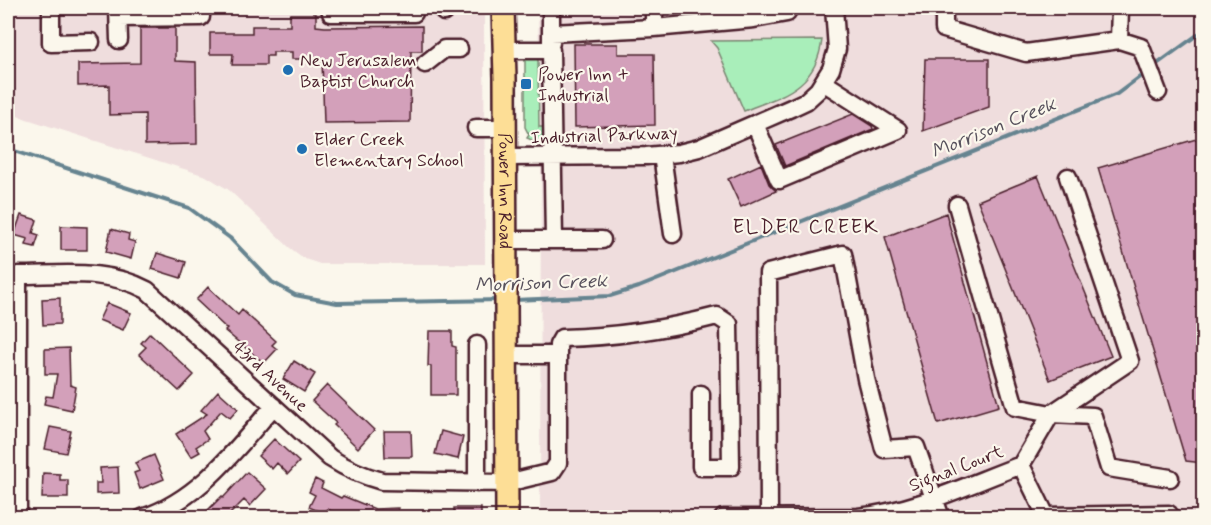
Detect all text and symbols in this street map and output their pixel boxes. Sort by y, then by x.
place label: New Jerusalem Baptist Church [300,49,416,94]
marker: New Jerusalem Baptist Church [281,63,295,77]
place label: Power Inn + Industrial [538,63,629,108]
marker: Power Inn + Industrial [519,77,533,91]
water label: Morrison Creek [927,91,1061,166]
street label: Industrial Parkway [530,121,678,151]
place label: Elder Creek Elementary School [314,128,464,173]
street label: Power Inn Road [492,133,517,249]
marker: Elder Creek Elementary School [295,142,309,156]
district label: ELDER CREEK [733,214,879,241]
water label: Morrison Creek [474,268,608,299]
street label: 43rd Avenue [228,336,313,418]
street label: Signal Court [906,440,1008,500]

